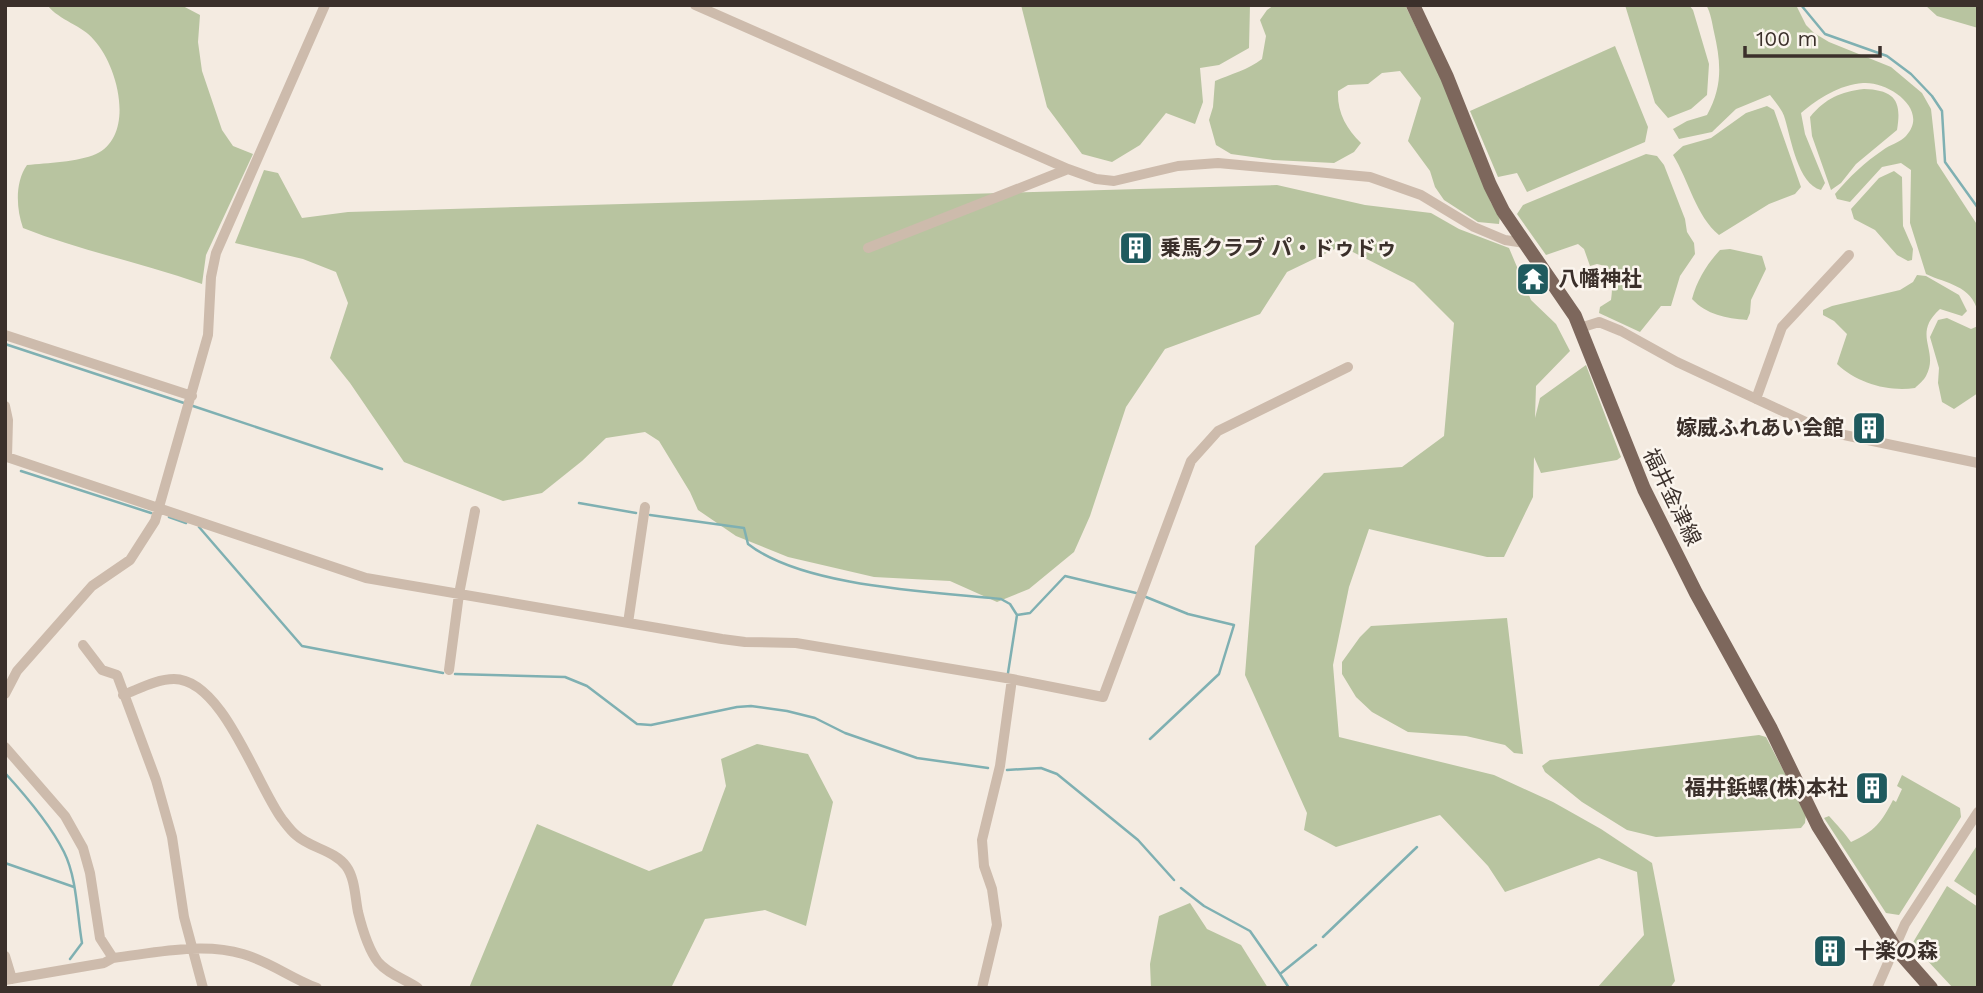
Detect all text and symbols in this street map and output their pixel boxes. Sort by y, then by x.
scale bar [1745,14,1880,58]
text: 100 m [1756,26,1818,51]
building icon: 乗馬クラブ パ・ドゥドゥ [1117,229,1155,267]
place label: 乗馬クラブ パ・ドゥドゥ [1160,235,1397,260]
temple icon: 八幡神社 [1514,260,1552,298]
place label: 八幡神社 [1558,266,1642,291]
building icon: 嫁威ふれあい会館 [1850,409,1888,447]
place label: 嫁威ふれあい会館 [1676,415,1844,440]
street label: 福井金津線 [1638,444,1707,549]
building icon: 福井鋲螺(株)本社 [1853,769,1891,807]
place label: 福井鋲螺(株)本社 [1685,775,1848,800]
building icon: 十楽の森 [1811,932,1849,970]
place label: 十楽の森 [1854,938,1938,963]

